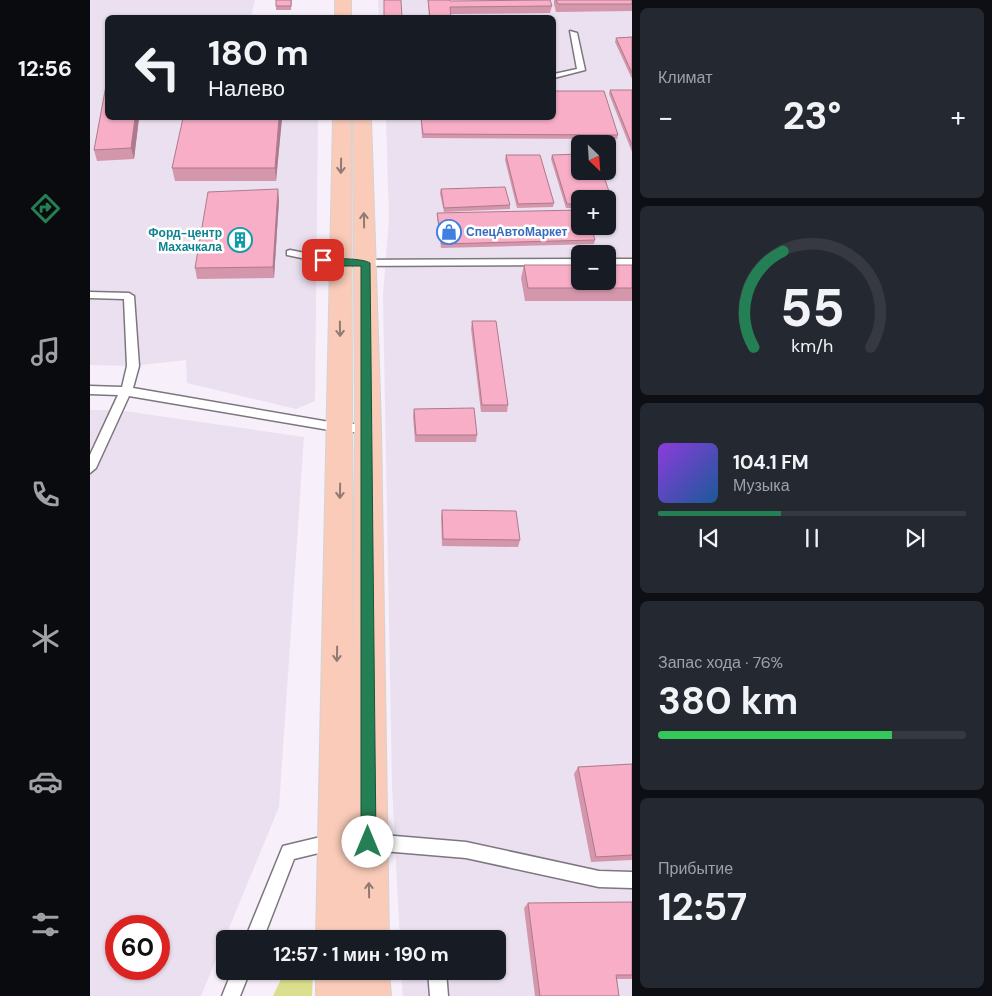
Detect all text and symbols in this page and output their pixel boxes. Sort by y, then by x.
text: 180 m [208,30,309,76]
icon: left [125,35,190,100]
text: 12:56 [18,54,72,83]
text: Климат [658,67,712,88]
text: Налево [208,74,285,103]
text: 23° [783,91,841,141]
text: − [658,99,673,136]
text: + [951,99,966,136]
north arrow [571,135,616,180]
map controls [571,135,616,290]
one-way arrow [336,158,346,174]
button: + [571,190,616,235]
icon: directions [28,191,63,226]
one-way arrow [360,212,369,228]
shop icon: СпецАвтоМаркет [436,219,462,245]
place label: СпецАвтоМаркет [466,224,568,240]
place label: Форд-центр Махачкала [148,225,222,255]
building icon: Форд-центр Махачкала [227,227,253,253]
pin [302,239,344,281]
button: − [571,245,616,290]
icon: arrive [309,246,337,274]
text: 55 [780,274,844,342]
one-way arrow [335,320,345,336]
icon: music [28,334,63,369]
text: km/h [791,334,833,358]
text: 104.1 FM [733,450,809,475]
text: Музыка [733,475,790,496]
icon: phone [28,477,63,512]
one-way arrow [335,483,344,499]
icon: previous [695,524,723,552]
icon: pause [798,524,826,552]
icon: next [901,524,929,552]
icon: climate [28,621,63,656]
one-way arrow [332,645,342,661]
text: Запас хода · 76% [658,652,783,673]
text: 380 km [658,676,798,726]
icon: car [28,764,63,799]
position arrow [341,815,393,867]
text: Прибытие [658,858,733,879]
one-way arrow [364,882,374,898]
text: 12:57 [658,882,747,932]
icon: filters [28,907,63,942]
speed limit sign: 60 [105,915,170,980]
text: 12:57 · 1 мин · 190 m [273,942,449,967]

